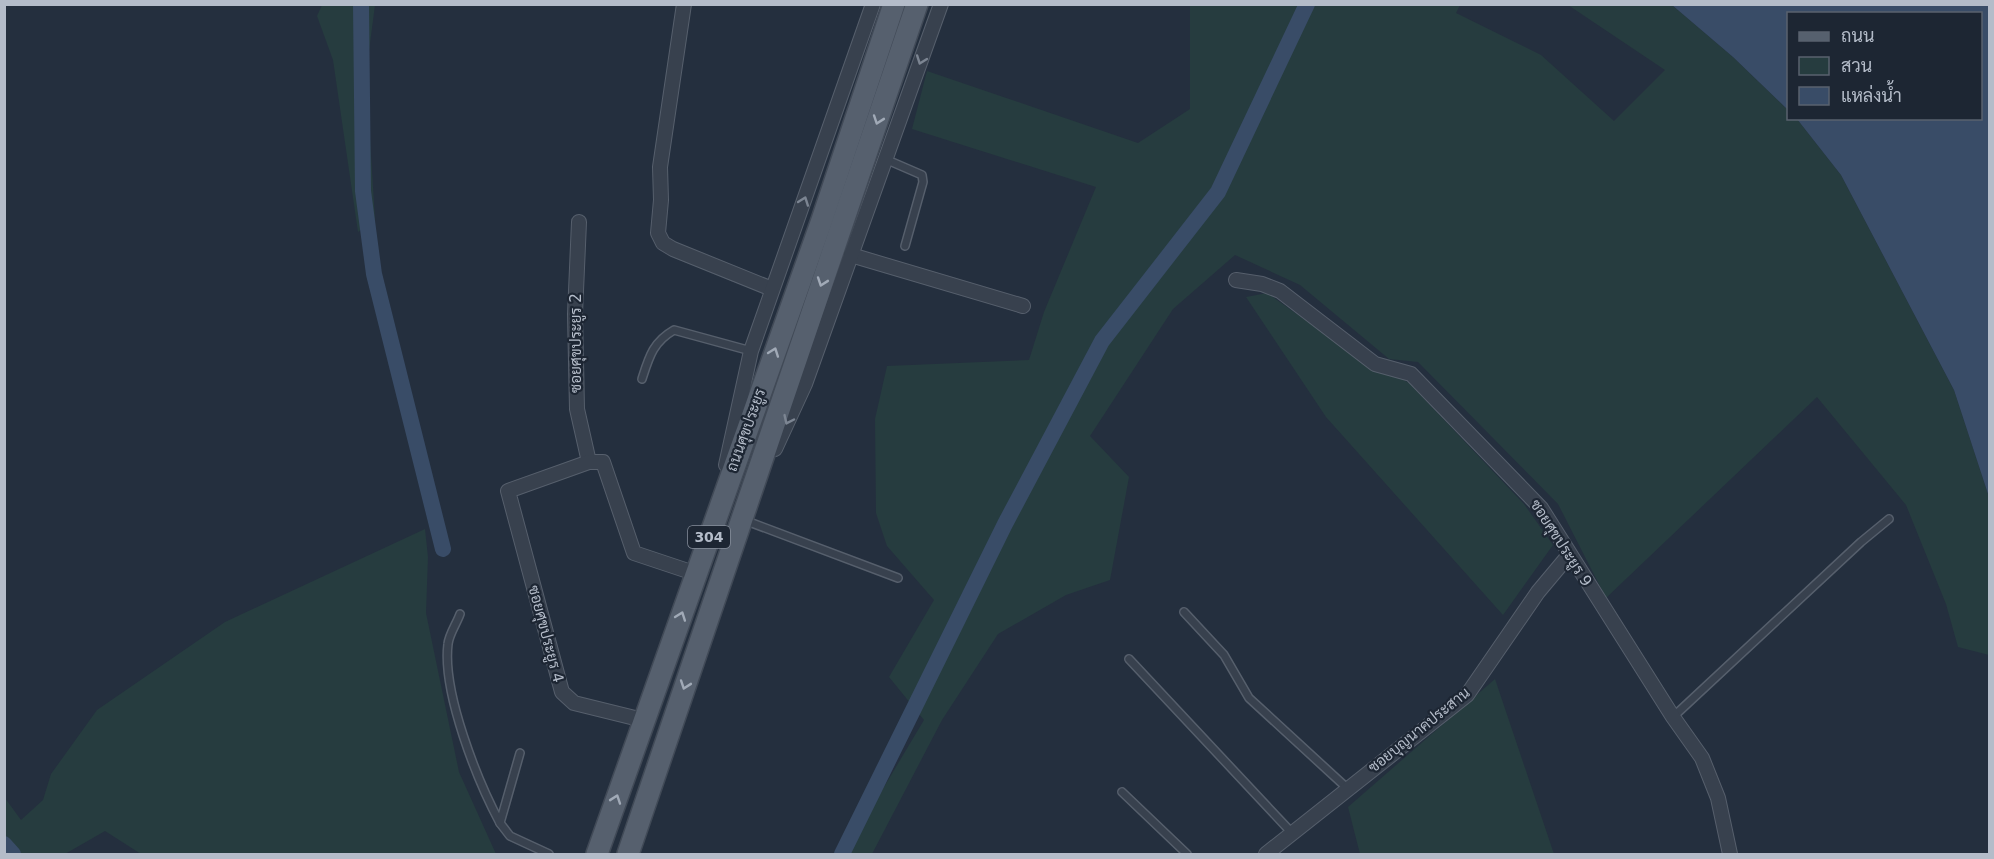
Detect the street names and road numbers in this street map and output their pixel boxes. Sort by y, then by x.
street label: ซอยศุขประยูร 2 [567,293,587,393]
street label: ถนนศุขประยูร [723,386,771,474]
street label: ซอยศุขประยูร 9 [1525,496,1596,591]
road number: 304 [688,526,730,548]
street label: ซอยศุขประยูร 4 [522,583,568,685]
street label: ซอยบุญนาคประสาน [1365,684,1475,778]

